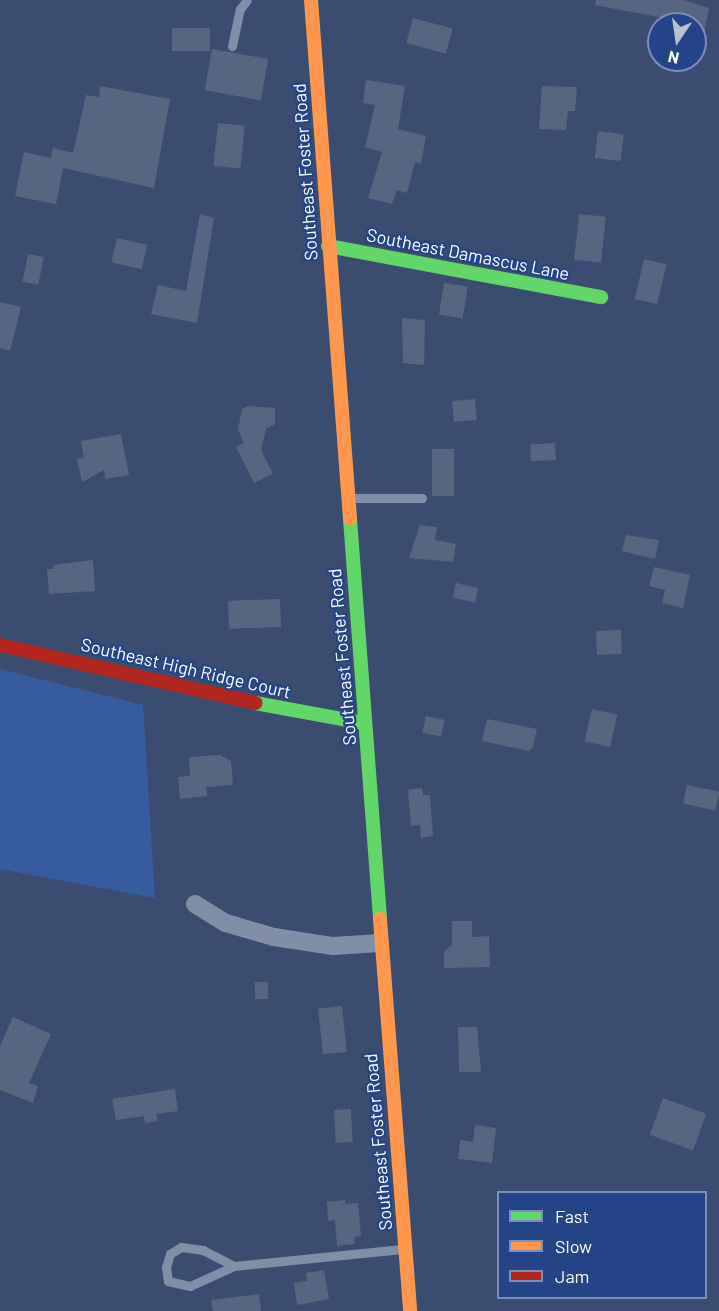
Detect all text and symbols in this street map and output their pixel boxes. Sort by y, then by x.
north arrow [647,12,707,72]
text: N [666,48,681,69]
street label: Southeast Foster Road [288,83,322,261]
street label: Southeast Damascus Lane [365,224,571,284]
street label: Southeast Foster Road [324,568,360,746]
street label: Southeast High Ridge Court [79,633,293,703]
street label: Southeast Foster Road [360,1053,396,1231]
legend [497,1191,707,1299]
text: Fast [555,1205,589,1227]
text: Slow [555,1235,592,1257]
text: Jam [555,1265,589,1287]

